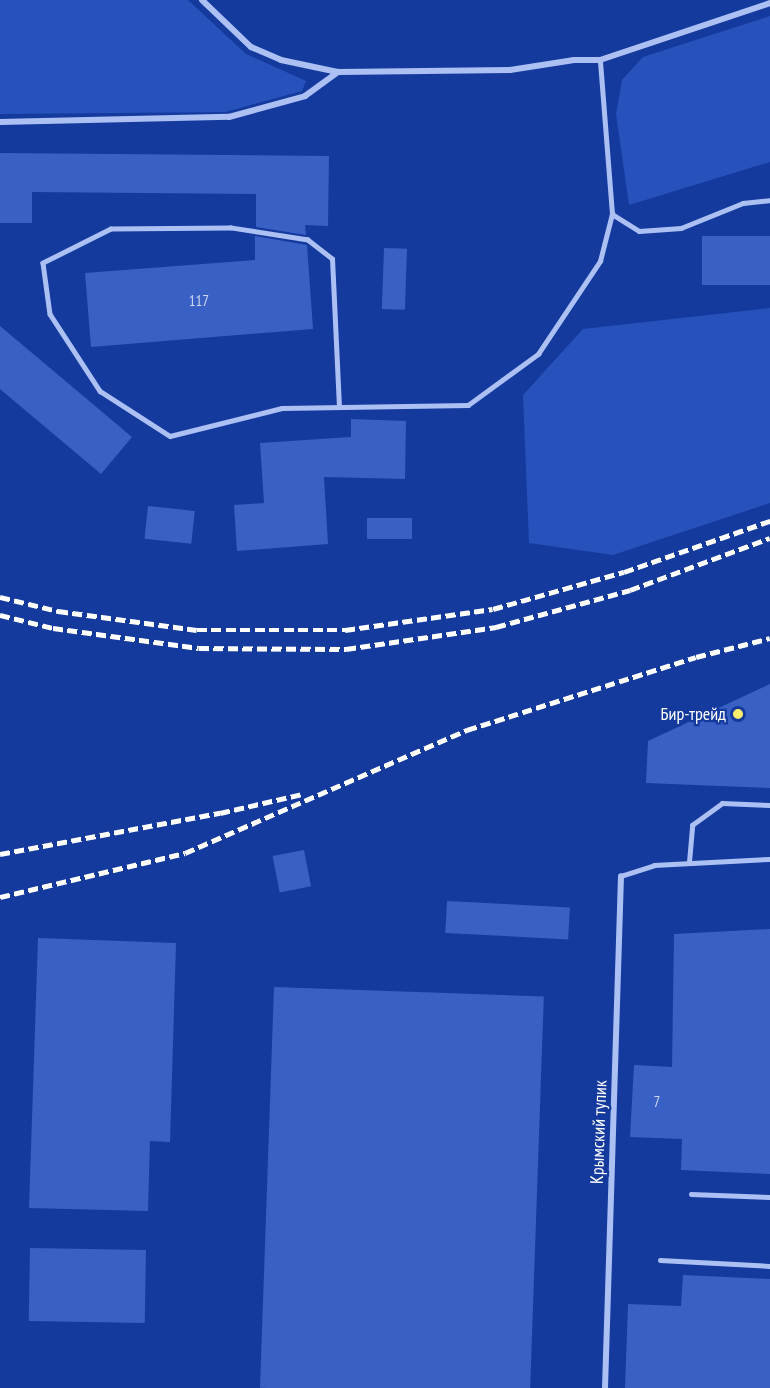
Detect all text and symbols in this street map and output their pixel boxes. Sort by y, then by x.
house number: 117 [189,292,209,310]
place label: Бир-трейд [660,703,726,725]
marker: Бир-трейд [731,707,745,721]
street label: Крымский тупик [586,1080,612,1184]
house number: 7 [654,1093,660,1111]

